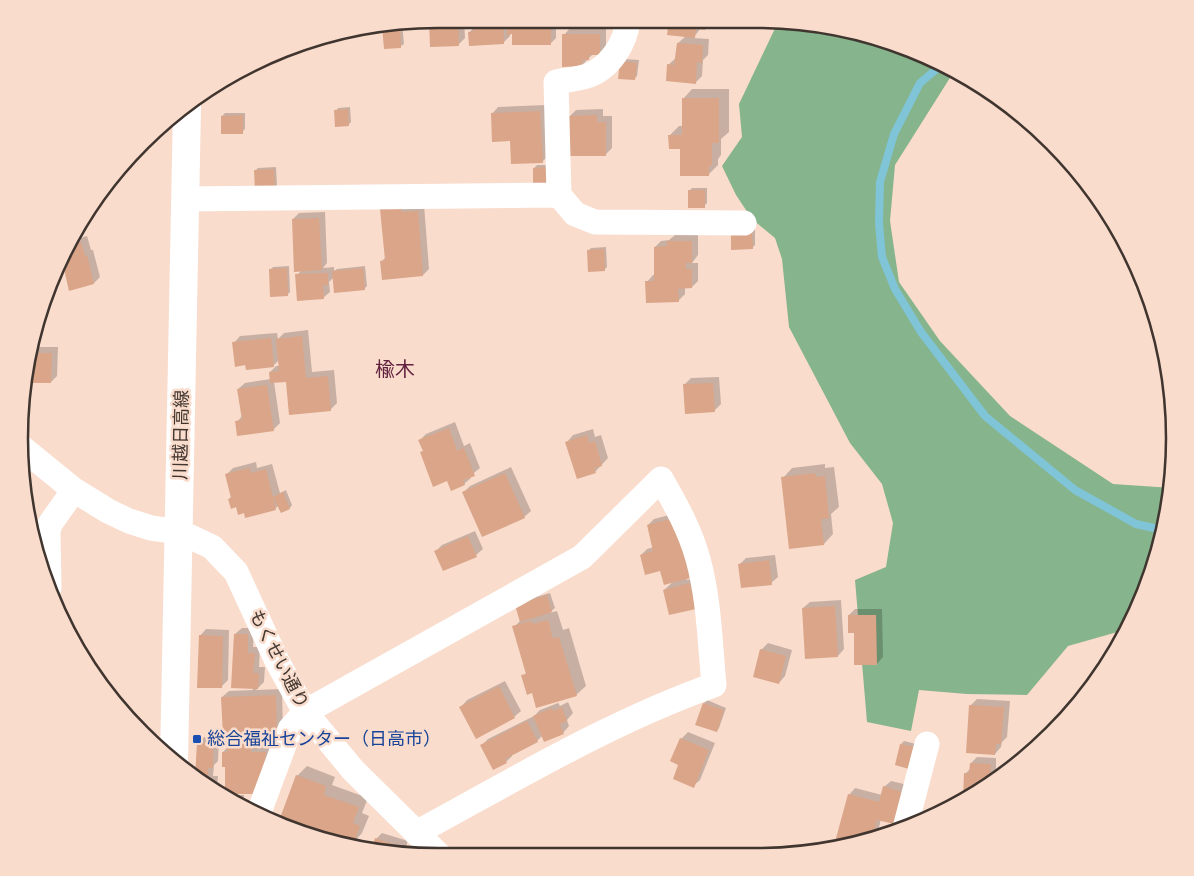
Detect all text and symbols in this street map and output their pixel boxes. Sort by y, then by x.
district label: 楡木 [375,356,415,381]
street label: 川越日高線 [168,390,193,480]
street label: もくせい通り [245,605,314,712]
place label: 総合福祉センター（日高市） [207,727,441,750]
marker: 総合福祉センター（日高市） [191,733,203,745]

